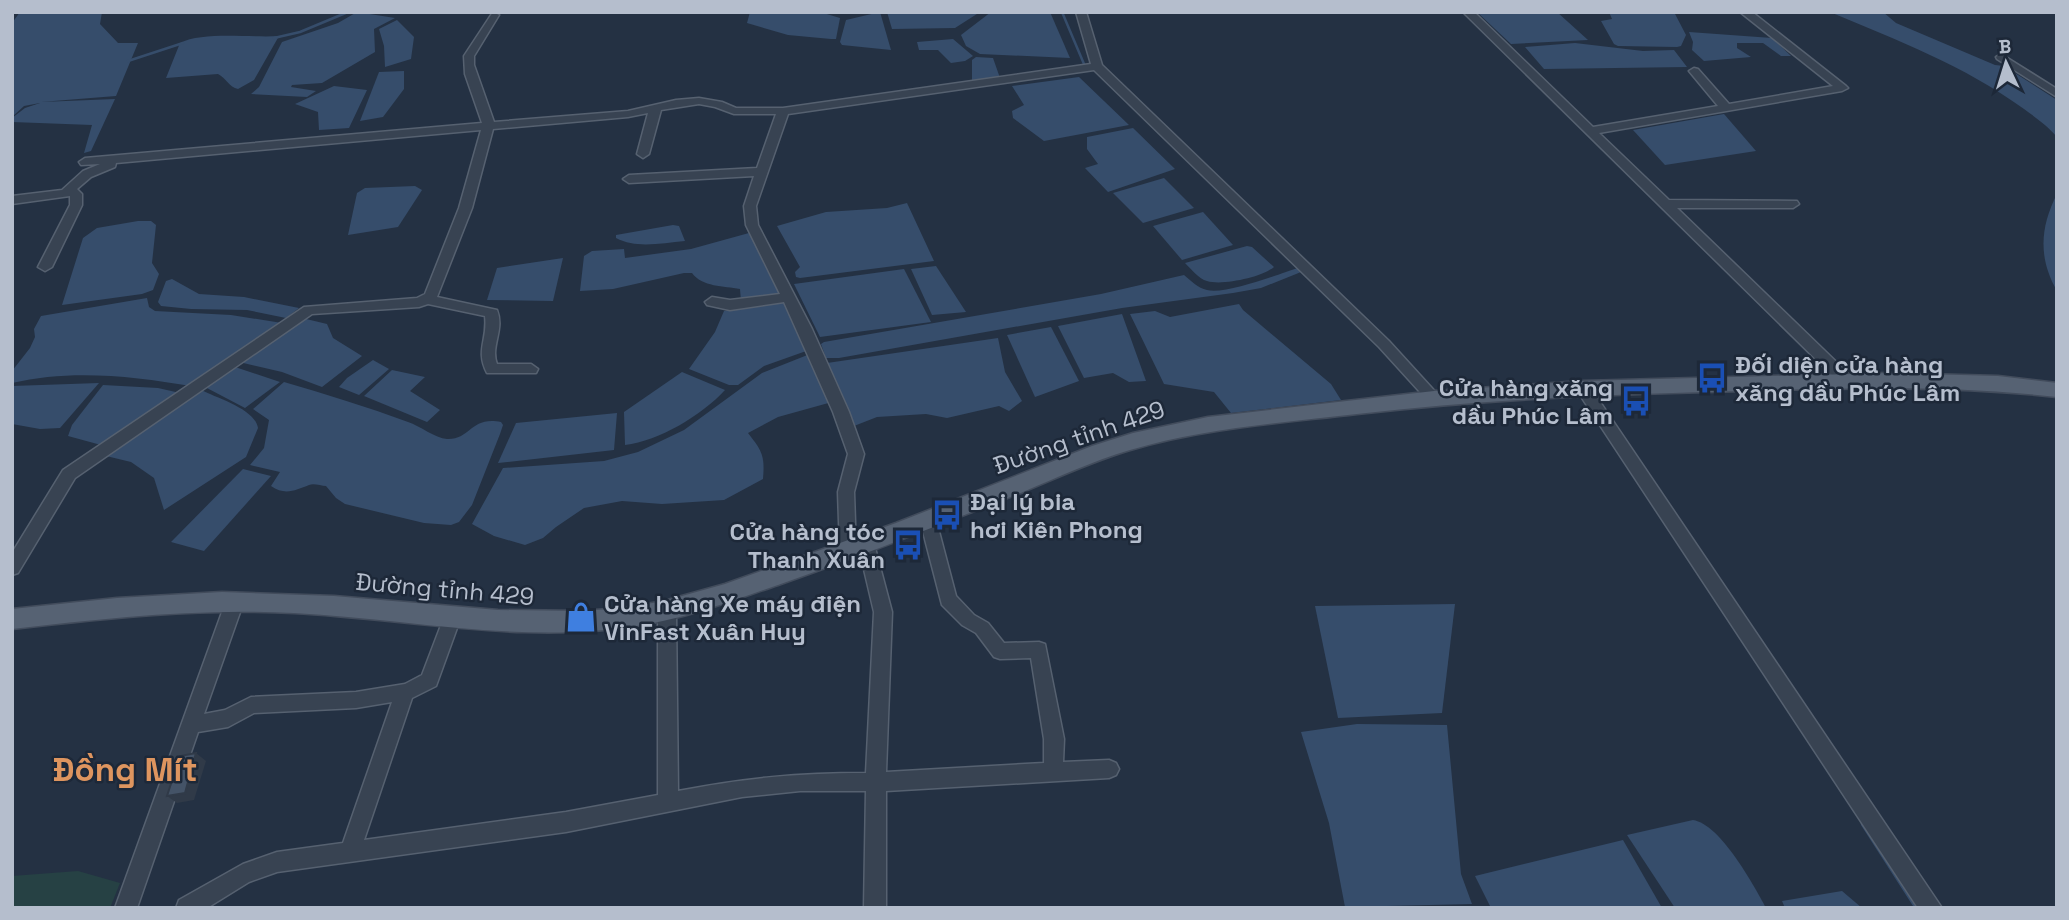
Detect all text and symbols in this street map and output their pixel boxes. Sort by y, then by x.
north arrow [1971,28,2041,98]
text: B [1998,34,2012,59]
place label: Đối diện cửa hàng xăng dầu Phúc Lâm [1735,349,1960,408]
bus stop icon: Đối diện cửa hàng xăng dầu Phúc Lâm [1695,361,1729,395]
place label: Cửa hàng xăng dầu Phúc Lâm [1439,372,1613,431]
bus stop icon: Cửa hàng xăng dầu Phúc Lâm [1619,384,1653,418]
street label: Đường tỉnh 429 [989,393,1169,481]
place label: Đại lý bia hơi Kiên Phong [970,486,1143,545]
bus stop icon: Đại lý bia hơi Kiên Phong [930,498,964,532]
place label: Cửa hàng tóc Thanh Xuân [729,516,885,575]
bus stop icon: Cửa hàng tóc Thanh Xuân [891,528,925,562]
street label: Đường tỉnh 429 [354,566,536,612]
place label: Cửa hàng Xe máy điện VinFast Xuân Huy [604,588,861,647]
shop icon: Cửa hàng Xe máy điện VinFast Xuân Huy [564,600,598,634]
district label: Đồng Mít [53,749,197,791]

